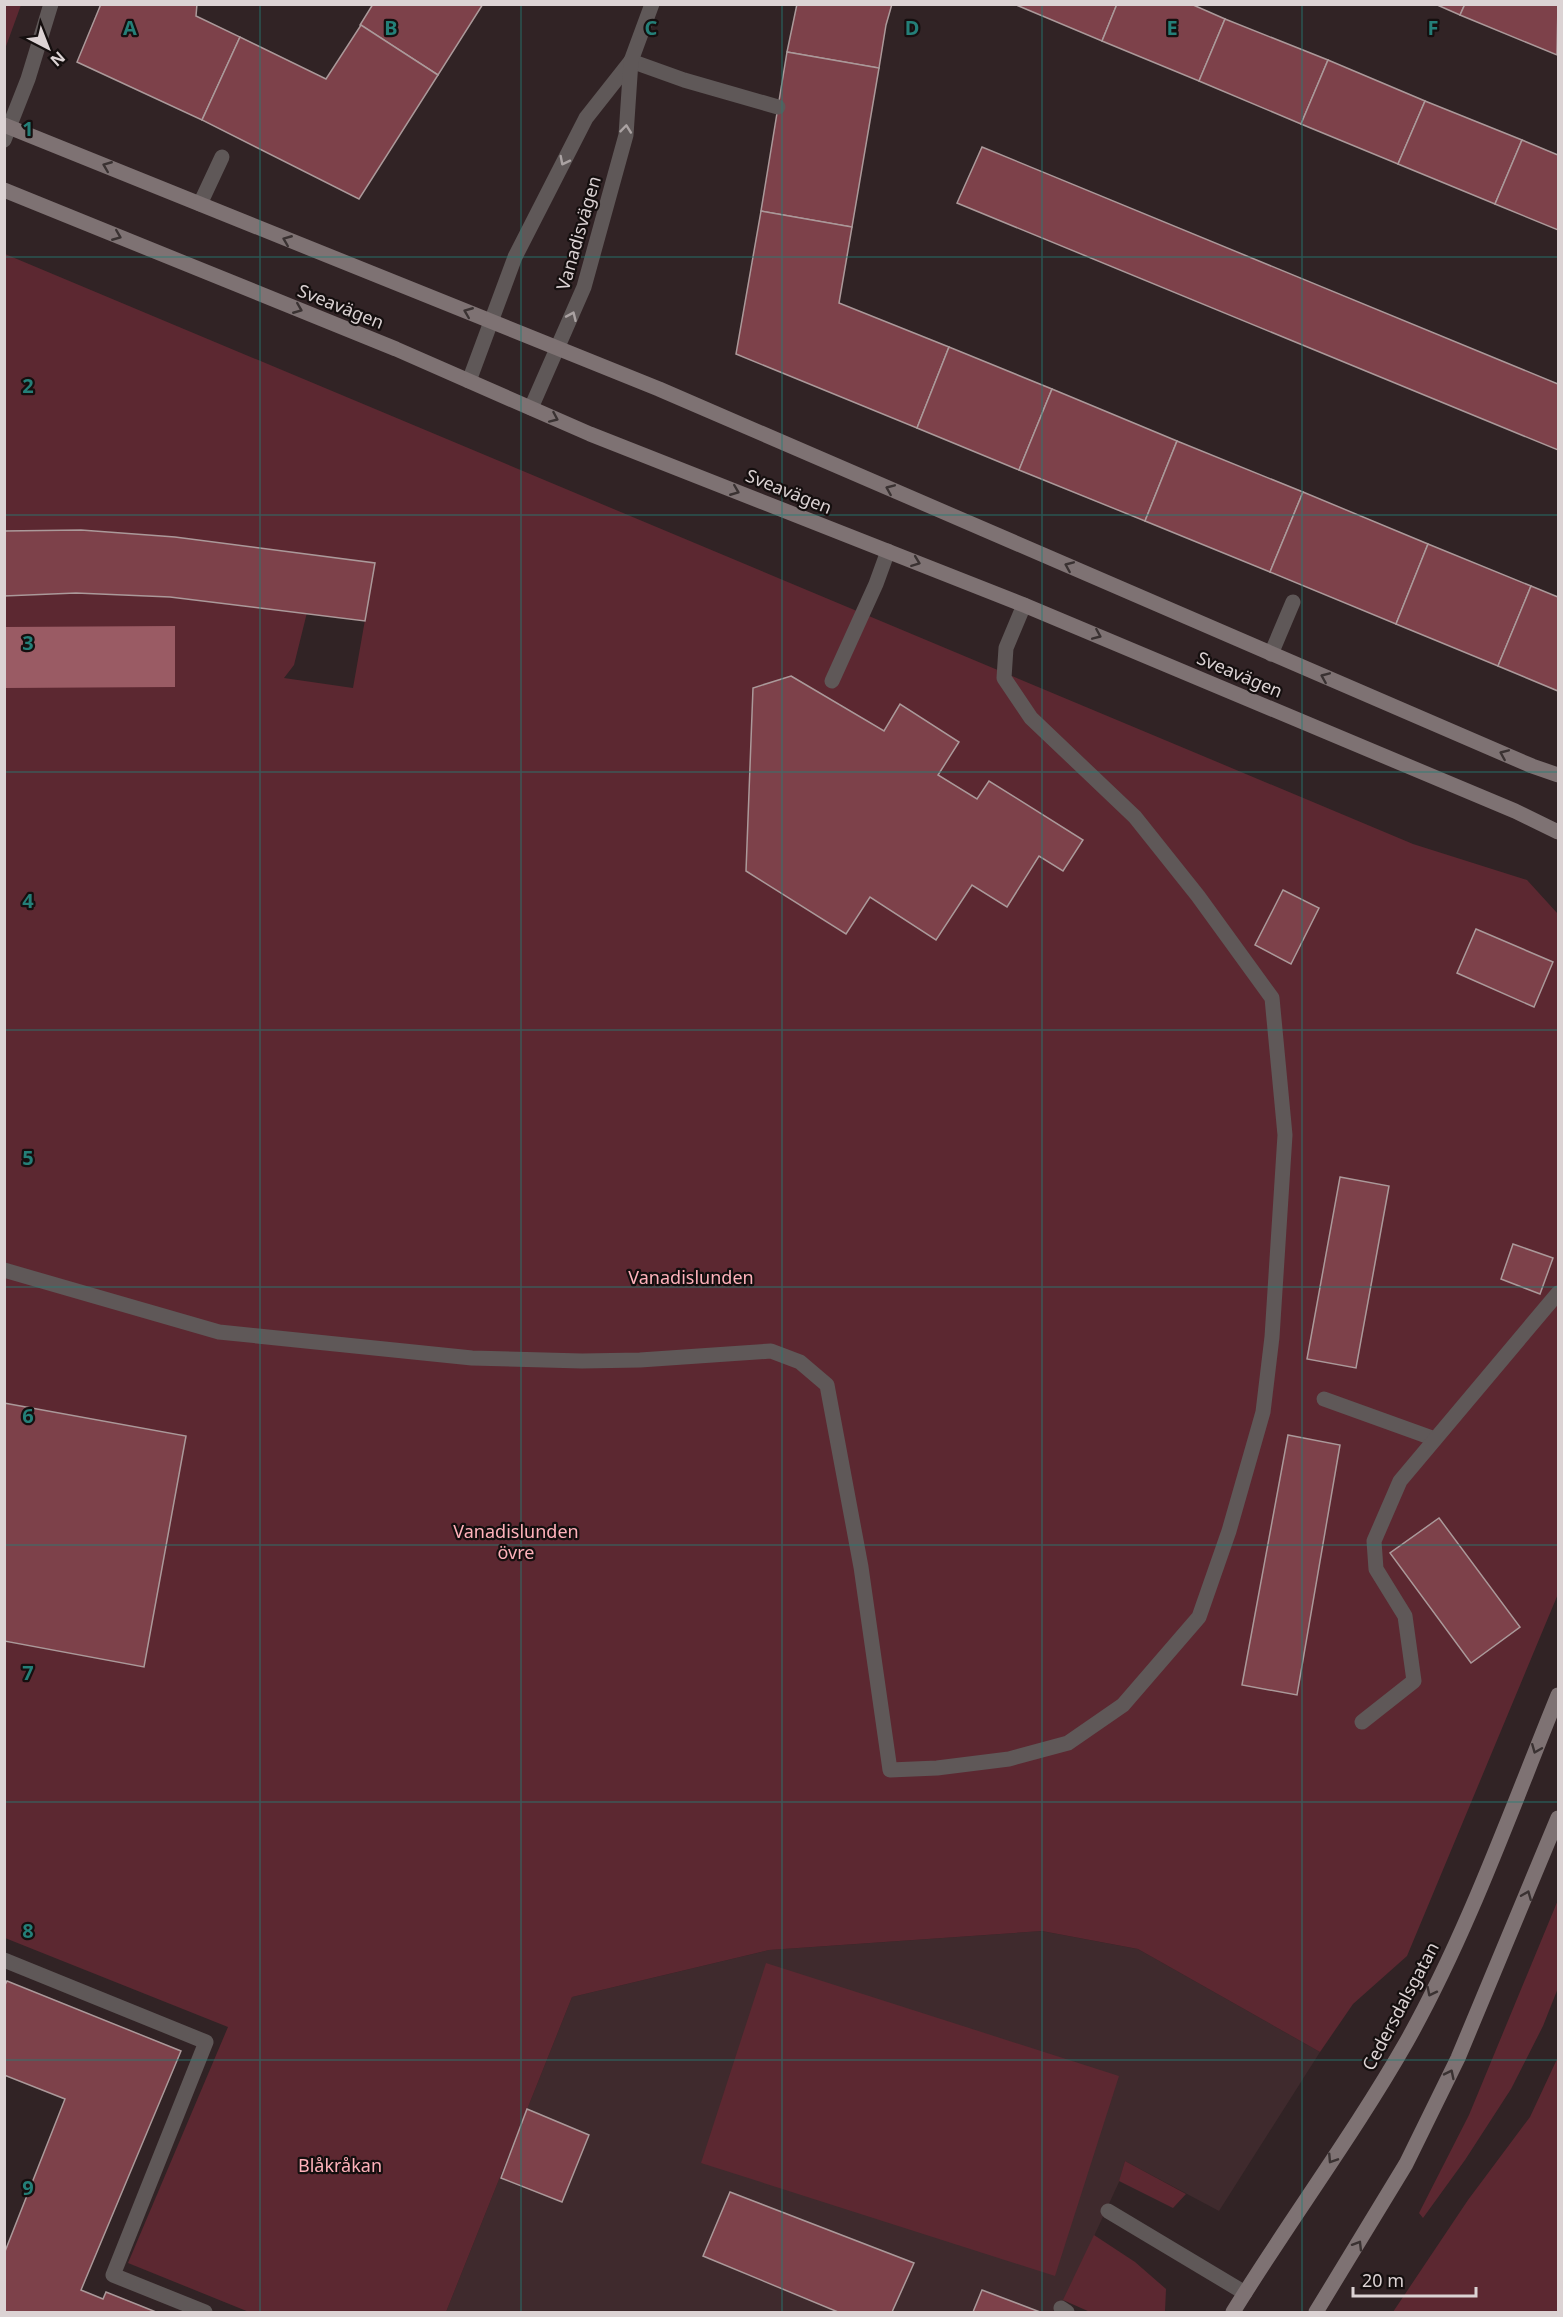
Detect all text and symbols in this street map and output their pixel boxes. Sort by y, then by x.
text: A [123,14,137,41]
text: B [384,14,398,41]
text: C [645,14,658,41]
text: D [905,14,919,41]
text: E [1166,14,1178,41]
text: F [1428,14,1438,41]
north arrow [18,18,78,78]
text: N [46,47,70,72]
text: 1 [22,115,34,142]
one-way arrow [619,124,632,134]
one-way arrow [560,155,572,166]
one-way arrow [102,161,112,174]
street label: Vanadisvägen [550,173,606,293]
one-way arrow [111,229,122,241]
one-way arrow [283,234,293,247]
street label: Sveavägen [294,278,388,334]
one-way arrow [291,302,302,314]
one-way arrow [463,307,474,319]
one-way arrow [564,311,576,322]
text: 2 [22,372,34,399]
one-way arrow [547,410,558,422]
street label: Sveavägen [742,463,836,519]
one-way arrow [728,484,739,496]
one-way arrow [885,484,896,496]
one-way arrow [910,555,921,567]
one-way arrow [1064,561,1075,573]
one-way arrow [1090,628,1101,640]
text: 3 [22,629,34,656]
street label: Sveavägen [1193,645,1287,703]
one-way arrow [1320,672,1331,684]
one-way arrow [1499,749,1510,761]
text: 4 [22,887,34,914]
text: 5 [22,1144,34,1171]
park label: Vanadislunden [628,1265,754,1289]
text: 6 [22,1402,34,1429]
park label: Vanadislunden övre [453,1519,579,1564]
text: 7 [22,1659,34,1686]
one-way arrow [1531,1743,1543,1754]
one-way arrow [1520,1890,1532,1901]
text: 8 [22,1917,34,1944]
street label: Cedersdalsgatan [1356,1938,1444,2074]
one-way arrow [1427,1985,1439,1996]
one-way arrow [1443,2069,1455,2080]
park label: Blåkråkan [298,2153,382,2177]
one-way arrow [1329,2153,1340,2164]
text: 9 [22,2174,34,2201]
one-way arrow [1351,2241,1362,2251]
scale bar [1353,2260,1476,2298]
text: 20 m [1362,2268,1404,2292]

